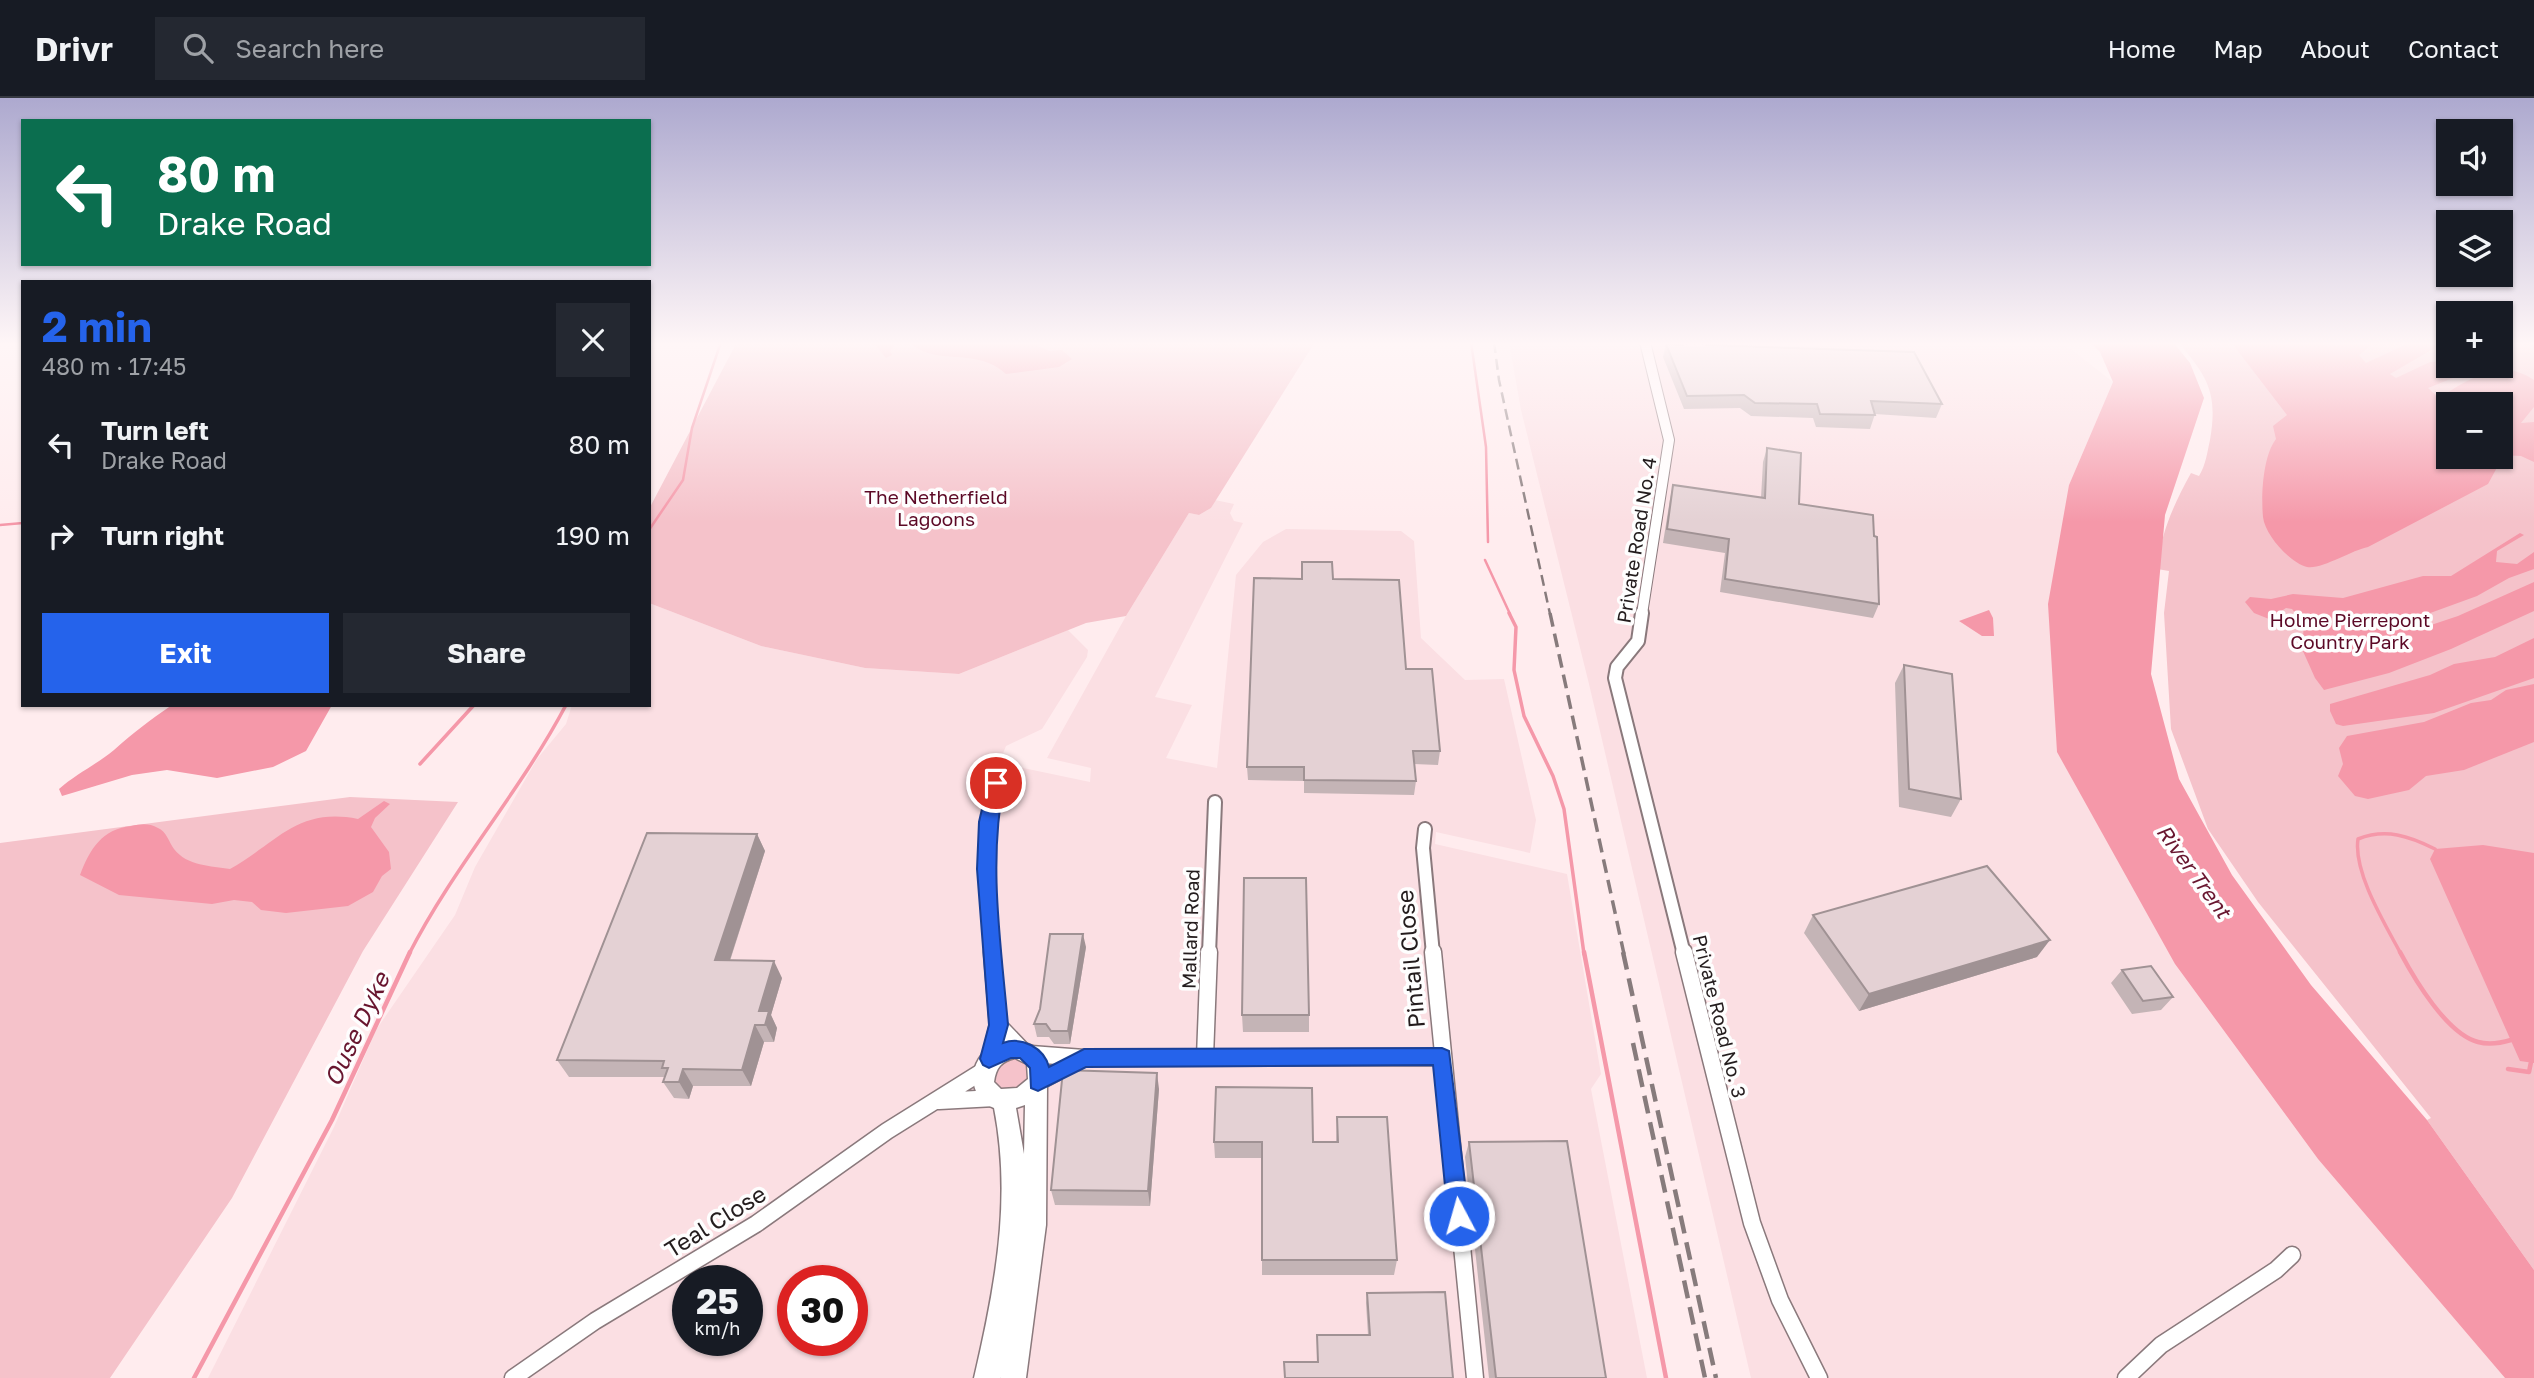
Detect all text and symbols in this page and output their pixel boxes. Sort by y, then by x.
search box [155,17,645,80]
text: Drivr [35,29,113,68]
icon: search [179,29,217,67]
text: Search here [235,33,384,64]
text: Home [2108,34,2176,63]
text: Map [2214,34,2263,63]
text: About [2301,34,2370,63]
text: Contact [2408,34,2499,63]
map controls [2436,119,2513,469]
button: sound [2436,119,2513,196]
text: 80 m [157,144,275,203]
icon: left [42,147,133,238]
text: Drake Road [157,204,332,242]
button: layers [2436,210,2513,287]
text: 2 min [42,301,152,351]
button: + [2436,301,2513,378]
button: close [556,303,630,377]
text: 480 m · 17:45 [42,352,186,380]
button: − [2436,392,2513,469]
text: Turn left [101,415,209,446]
icon: left [42,426,80,464]
text: 80 m [569,429,630,460]
text: Drake Road [101,446,227,474]
street label: Private Road No. 4 [1612,455,1660,625]
park label: The Netherfield Lagoons [864,485,1008,530]
icon: right [42,517,80,555]
text: Turn right [101,520,224,551]
text: 190 m [556,520,630,551]
park label: Holme Pierrepont Country Park [2270,608,2430,653]
button: Exit [42,613,329,693]
button: Share [343,613,630,693]
pin [966,753,1026,813]
icon: arrive [977,764,1015,802]
water label: River Trent [2151,819,2238,925]
street label: Mallard Road [1176,869,1204,989]
street label: Pintail Close [1390,889,1430,1029]
street label: Private Road No. 3 [1689,932,1751,1100]
water label: Ouse Dyke [317,966,397,1091]
street label: Teal Close [659,1179,771,1263]
position arrow [1422,1179,1496,1253]
speed limit sign: 30 [777,1265,868,1356]
text: 25 [696,1280,739,1322]
text: km/h [695,1317,740,1339]

